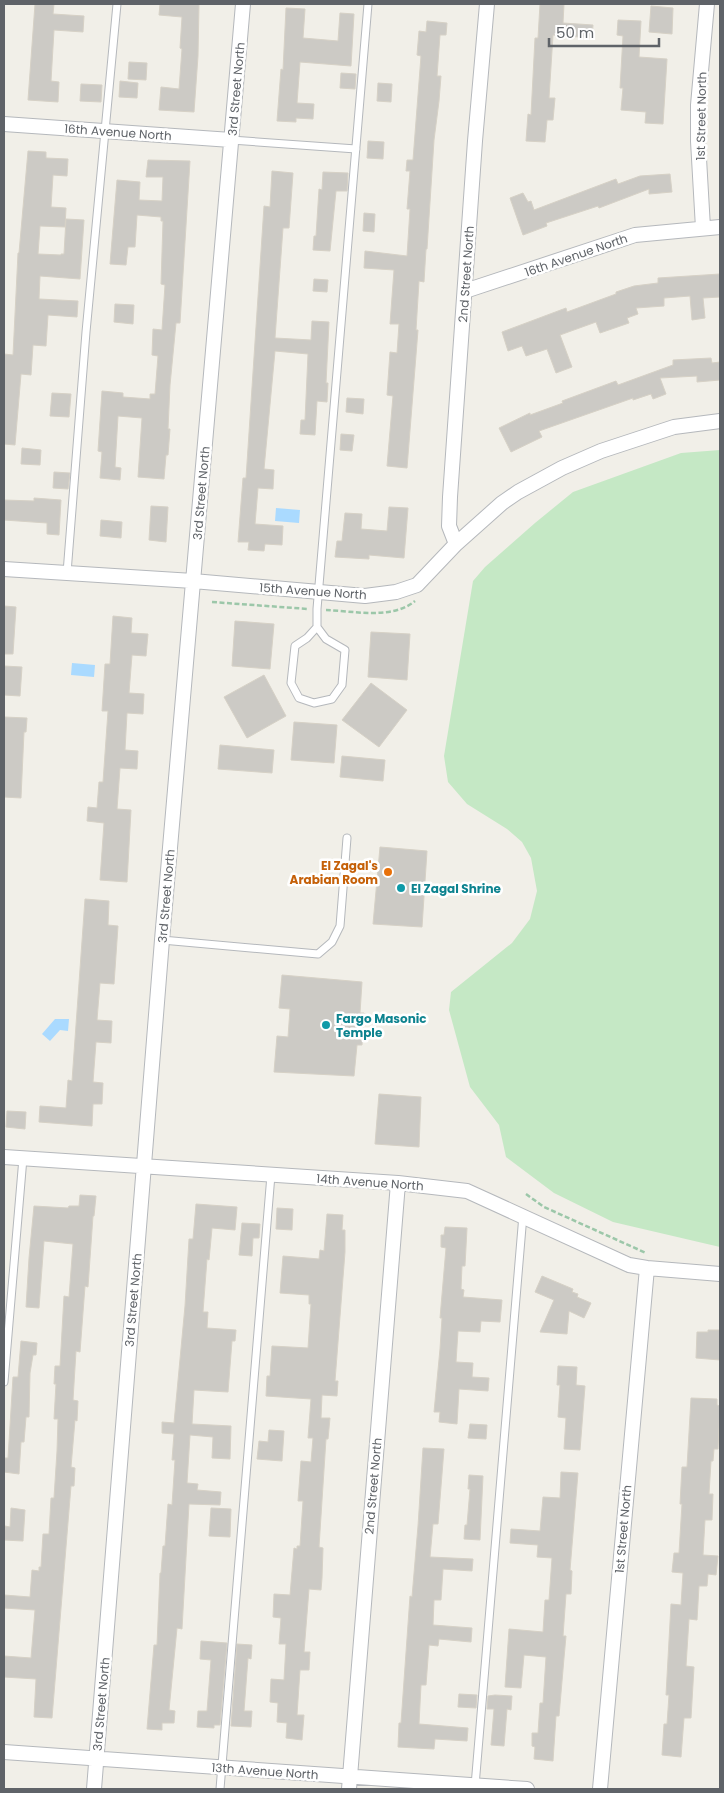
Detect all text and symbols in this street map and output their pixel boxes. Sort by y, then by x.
scale bar [549,15,659,47]
text: 50 m [556,22,594,43]
street label: 3rd Street North [223,42,249,136]
street label: 1st Street North [692,72,710,160]
street label: 16th Avenue North [64,120,172,144]
street label: 2nd Street North [454,225,478,323]
street label: 16th Avenue North [522,229,630,281]
street label: 3rd Street North [188,446,214,540]
street label: 15th Avenue North [259,579,367,603]
street label: 3rd Street North [153,849,179,943]
place label: El Zagal's Arabian Room [290,857,378,888]
marker: El Zagal's Arabian Room [382,866,394,878]
place label: El Zagal Shrine [411,880,501,897]
marker: El Zagal Shrine [395,882,407,894]
place label: Fargo Masonic Temple [336,1010,427,1041]
marker: Fargo Masonic Temple [320,1019,332,1031]
street label: 14th Avenue North [316,1170,424,1194]
street label: 3rd Street North [120,1253,146,1347]
street label: 2nd Street North [360,1437,386,1535]
street label: 1st Street North [611,1484,635,1574]
street label: 3rd Street North [88,1657,114,1751]
street label: 13th Avenue North [211,1759,319,1783]

